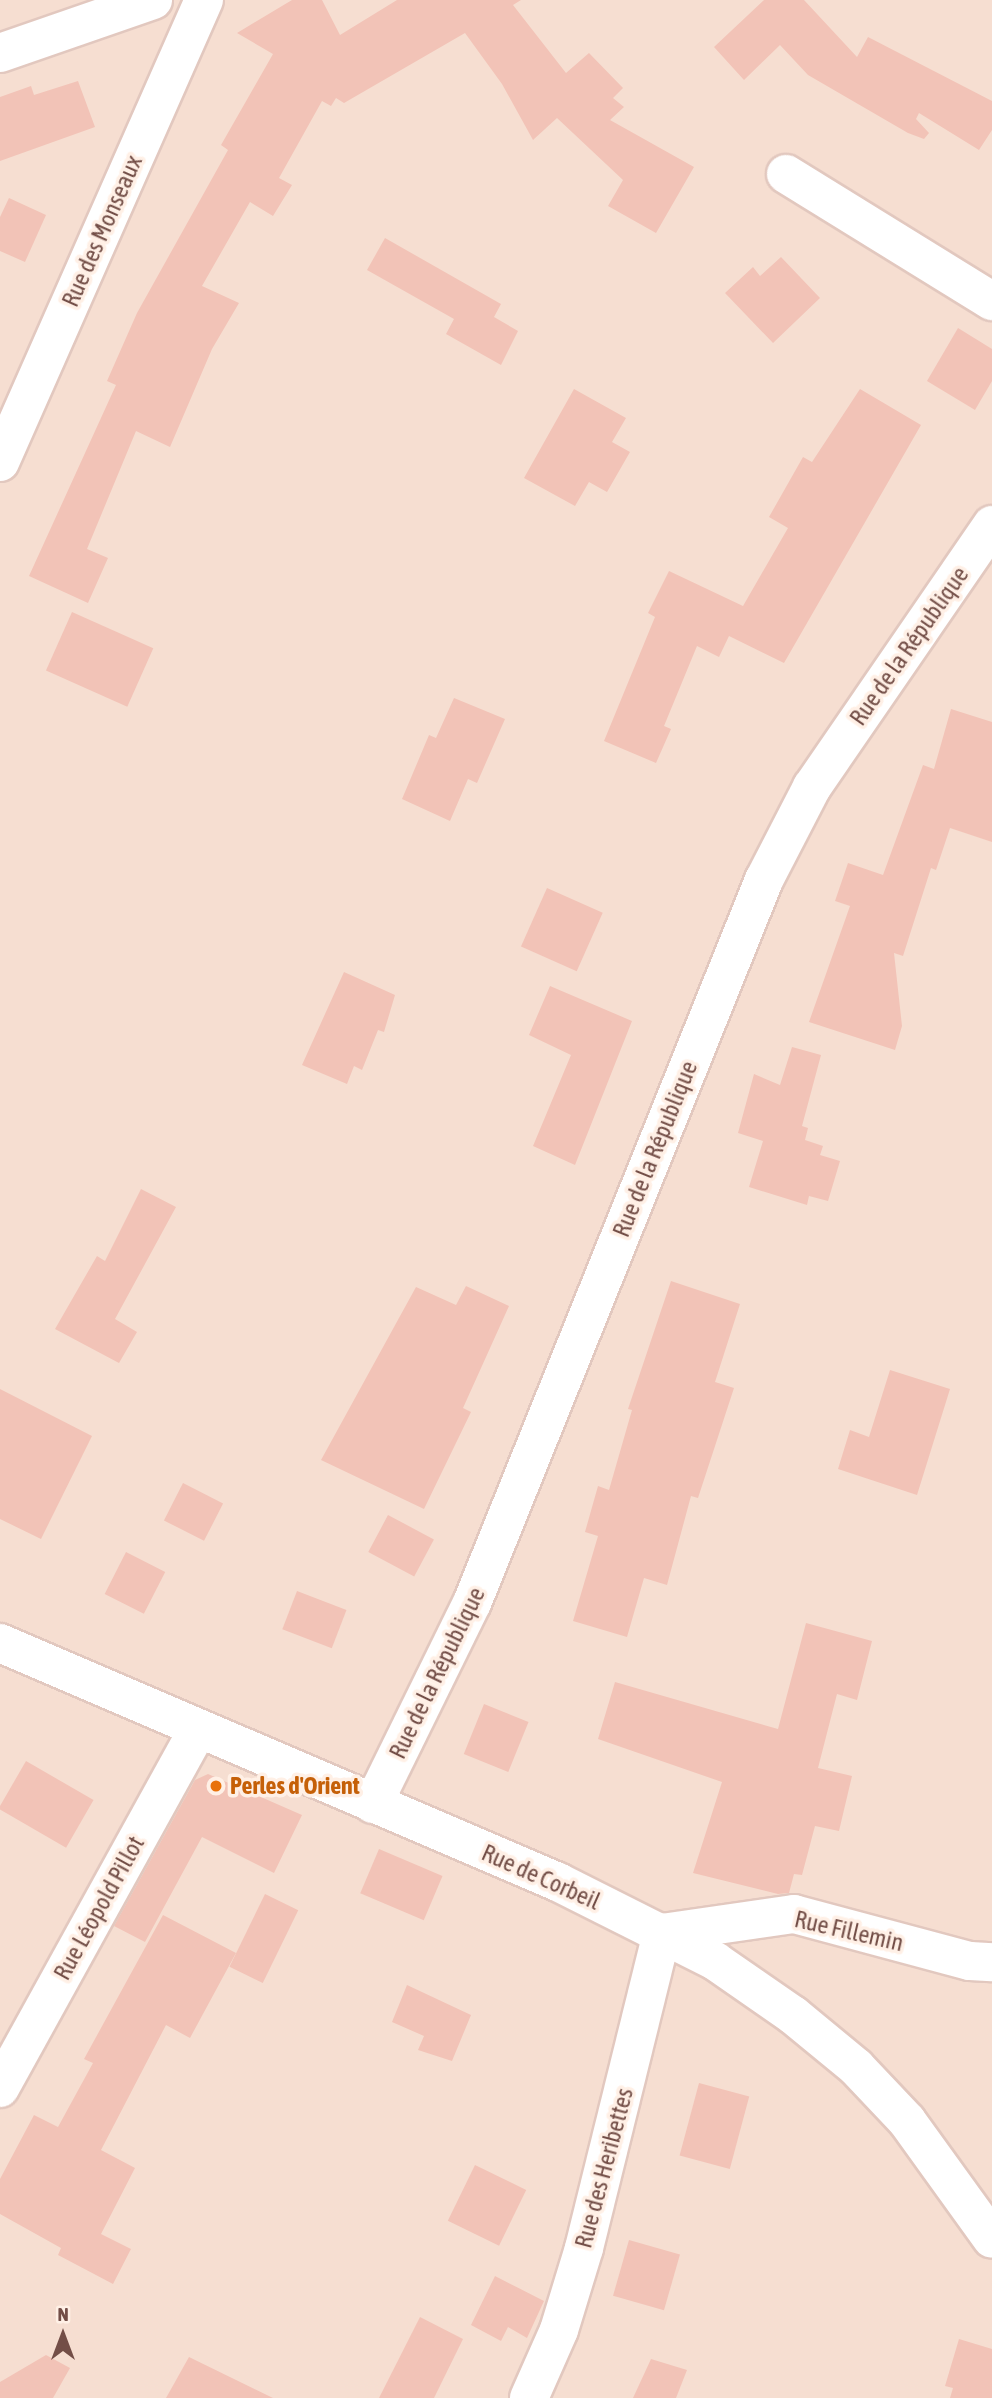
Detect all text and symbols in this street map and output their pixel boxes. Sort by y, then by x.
street label: Rue des Monseaux [56,151,148,311]
street label: Rue de la République [844,561,974,731]
street label: Rue de la République [607,1057,703,1241]
street label: Rue de la République [383,1583,491,1763]
place label: Perles d'Orient [230,1772,360,1800]
marker: Perles d'Orient [208,1778,224,1794]
street label: Rue Léopold Pillot [48,1831,150,1985]
street label: Rue de Corbeil [477,1838,605,1916]
street label: Rue Fillemin [792,1905,906,1957]
street label: Rue des Heribettes [569,2085,639,2251]
north arrow [28,2300,98,2370]
text: N [57,2303,69,2325]

